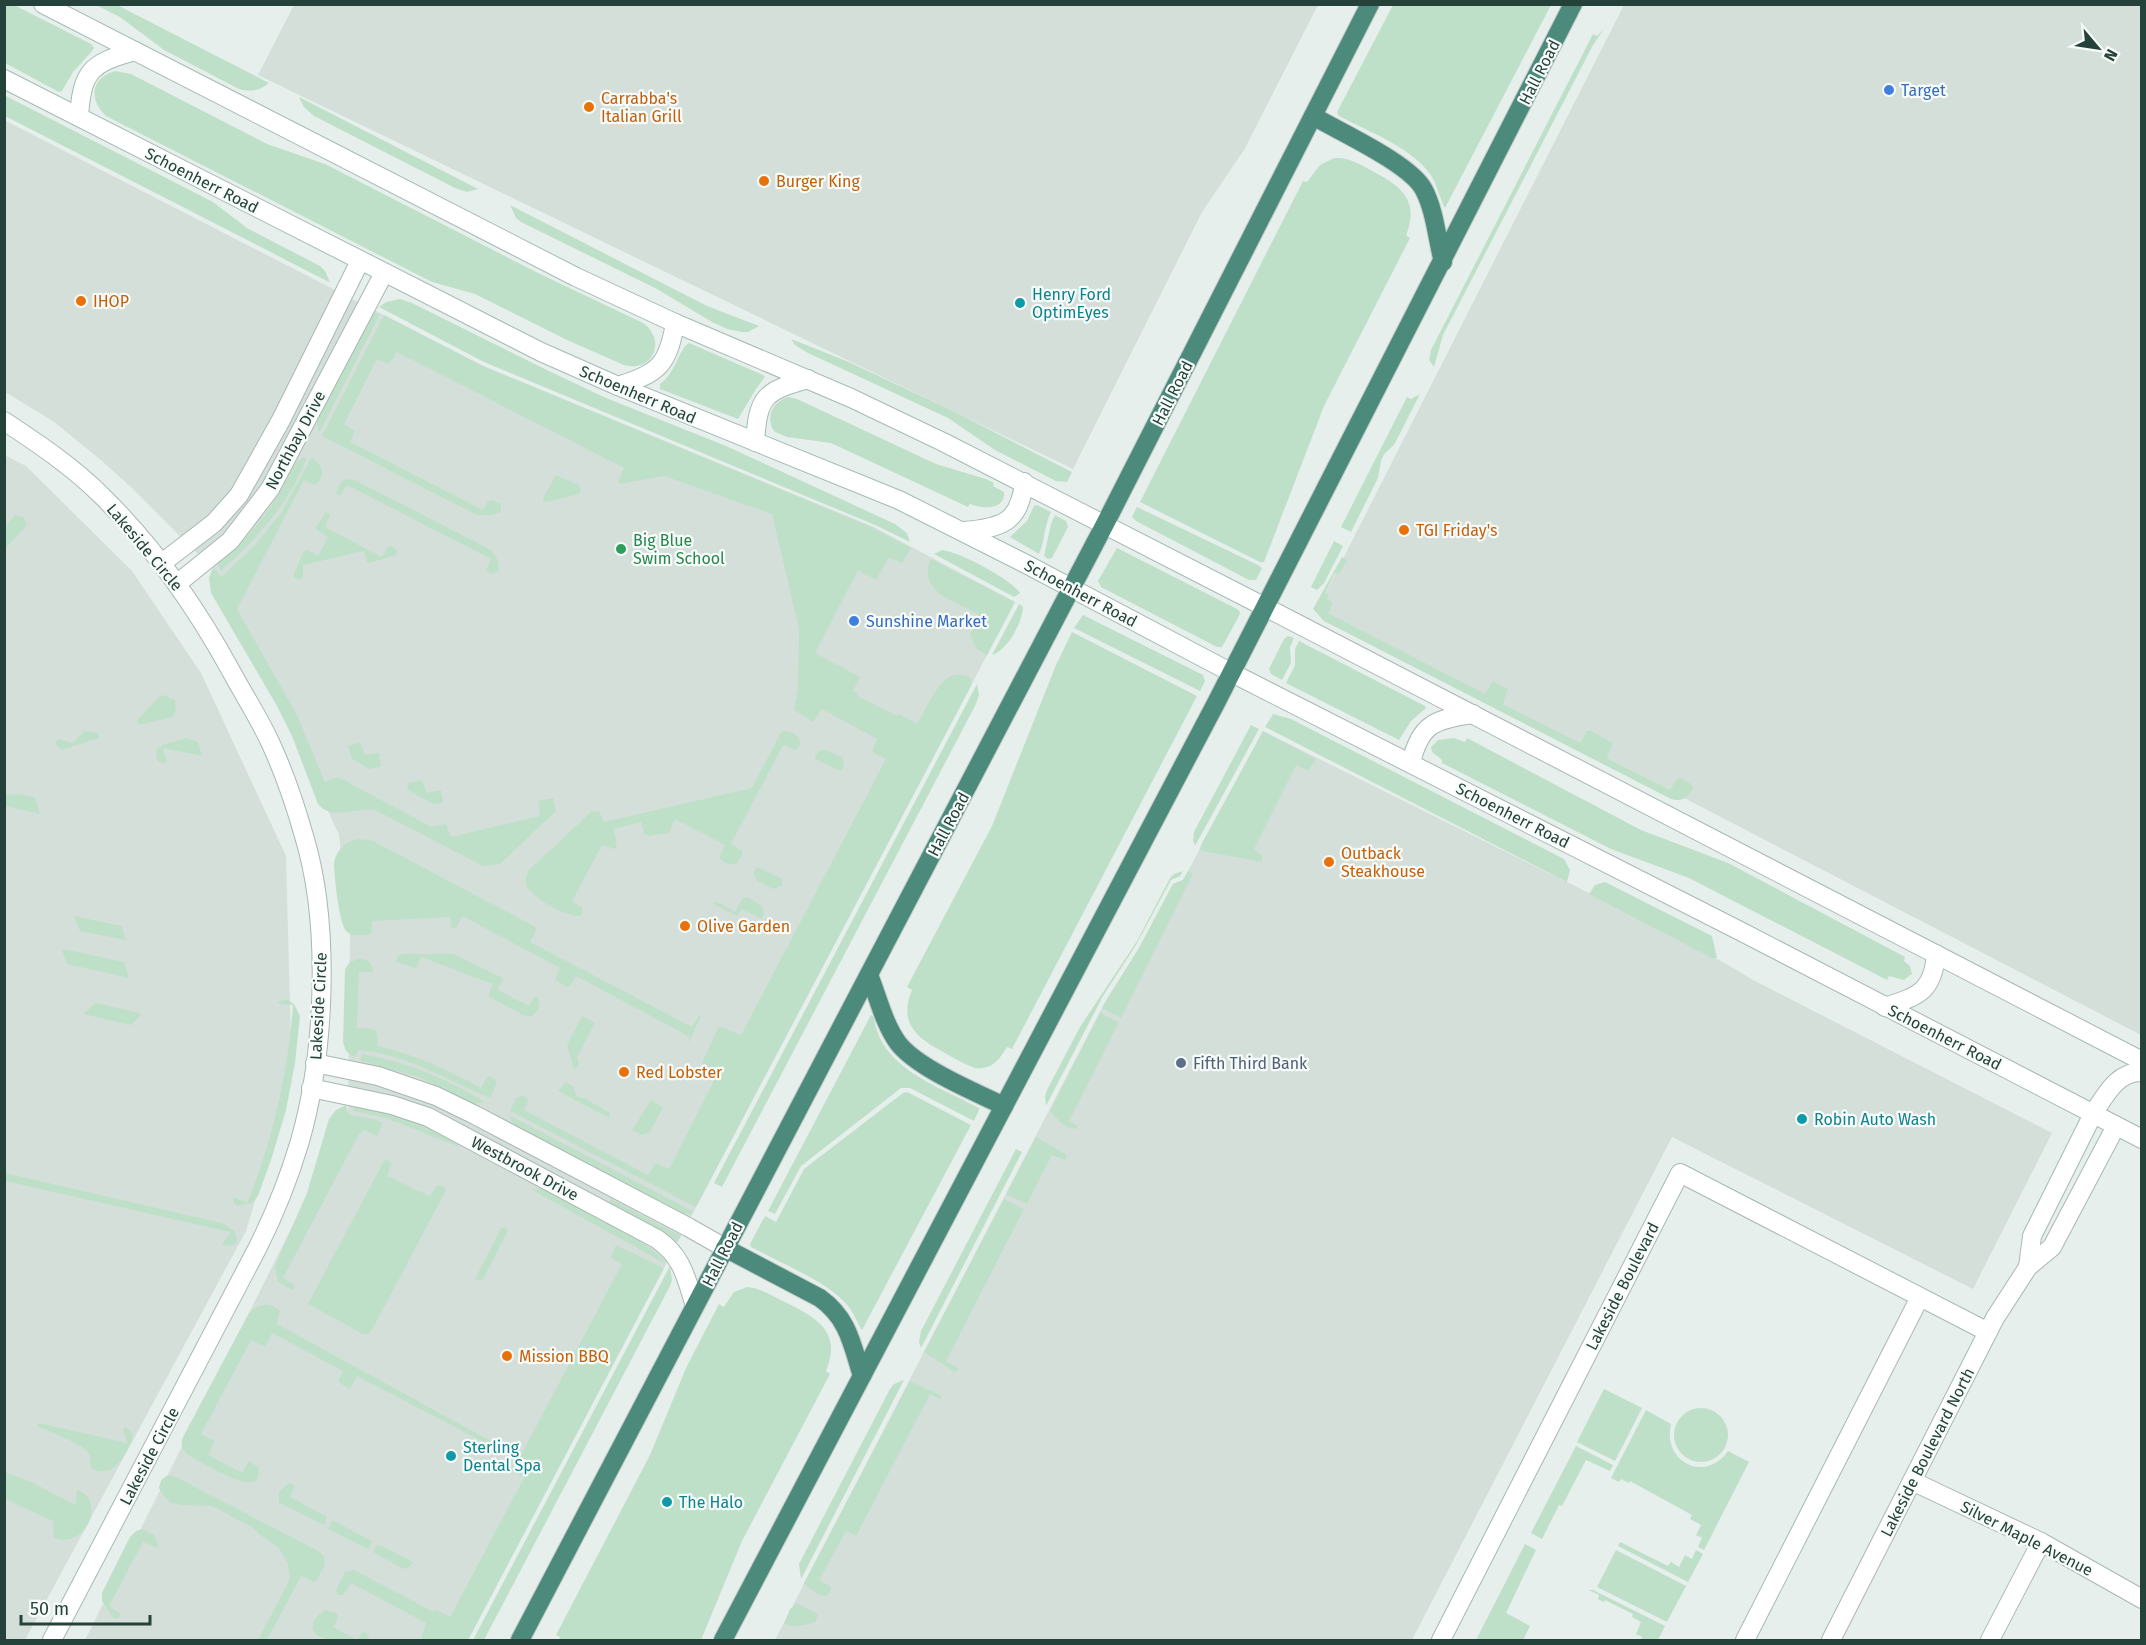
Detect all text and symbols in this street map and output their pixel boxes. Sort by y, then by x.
north arrow [2068,18,2128,78]
street label: Hall Road [1515,37,1564,108]
text: N [2100,46,2122,64]
place label: Target [1901,81,1946,100]
marker: Target [1882,83,1896,97]
place label: Carrabba's Italian Grill [601,89,682,126]
marker: Carrabba's Italian Grill [582,100,596,114]
street label: Schoenherr Road [142,144,262,217]
place label: Burger King [776,172,860,191]
marker: Burger King [757,174,771,188]
place label: Henry Ford OptimEyes [1032,285,1111,322]
place label: IHOP [93,292,129,311]
marker: IHOP [74,294,88,308]
marker: Henry Ford OptimEyes [1013,296,1027,310]
street label: Hall Road [1148,358,1197,429]
street label: Schoenherr Road [577,361,699,428]
street label: Northbay Drive [261,388,329,493]
street label: Lakeside Circle [103,500,187,595]
place label: TGI Friday's [1416,521,1497,540]
marker: TGI Friday's [1397,523,1411,537]
place label: Big Blue Swim School [633,531,725,568]
marker: Big Blue Swim School [614,542,628,556]
street label: Schoenherr Road [1021,556,1140,631]
place label: Sunshine Market [866,612,987,631]
marker: Sunshine Market [847,614,861,628]
street label: Schoenherr Road [1453,779,1573,852]
street label: Hall Road [924,789,973,860]
place label: Outback Steakhouse [1341,844,1425,881]
marker: Outback Steakhouse [1322,855,1336,869]
place label: Olive Garden [697,917,790,936]
marker: Olive Garden [678,919,692,933]
street label: Lakeside Circle [306,952,331,1060]
street label: Schoenherr Road [1885,1001,2005,1074]
place label: Fifth Third Bank [1193,1054,1308,1073]
marker: Fifth Third Bank [1174,1056,1188,1070]
place label: Red Lobster [636,1063,723,1082]
marker: Red Lobster [617,1065,631,1079]
place label: Robin Auto Wash [1814,1110,1936,1129]
marker: Robin Auto Wash [1795,1112,1809,1126]
street label: Westbrook Drive [468,1132,582,1205]
street label: Hall Road [698,1219,747,1290]
street label: Lakeside Boulevard [1582,1219,1663,1353]
place label: Mission BBQ [519,1347,609,1366]
marker: Mission BBQ [500,1349,514,1363]
street label: Lakeside Boulevard North [1877,1365,1978,1540]
street label: Lakeside Circle [116,1404,183,1508]
place label: Sterling Dental Spa [463,1438,541,1475]
marker: Sterling Dental Spa [444,1449,458,1463]
place label: The Halo [679,1493,743,1512]
marker: The Halo [660,1495,674,1509]
street label: Silver Maple Avenue [1957,1497,2096,1580]
scale bar [21,1588,150,1626]
text: 50 m [30,1598,69,1620]

